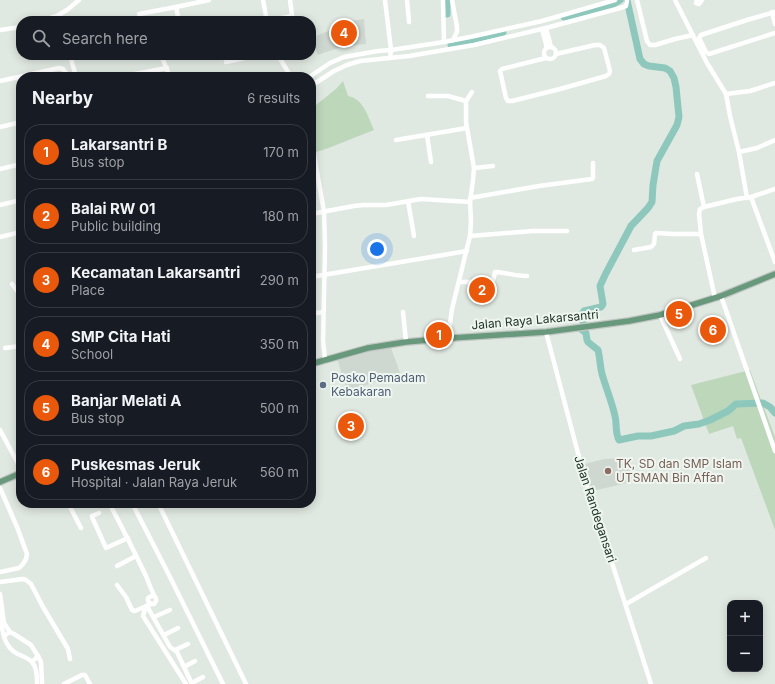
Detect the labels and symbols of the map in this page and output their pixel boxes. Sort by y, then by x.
pin: 4 [331,18,357,48]
your location [367,239,387,259]
pin: 2 [469,275,495,305]
pin: 5 [666,299,692,329]
street label: Jalan Raya Lakarsantri [471,306,599,333]
pin: 6 [700,315,726,345]
pin: 1 [426,320,452,350]
place label: Posko Pemadam Kebakaran [331,370,425,399]
marker: Posko Pemadam Kebakaran [318,380,328,390]
pin: 3 [338,411,364,441]
street label: Jalan Randegansari [571,454,620,564]
place label: TK, SD dan SMP Islam UTSMAN Bin Affan [616,456,742,485]
marker: TK, SD dan SMP Islam UTSMAN Bin Affan [603,466,613,476]

